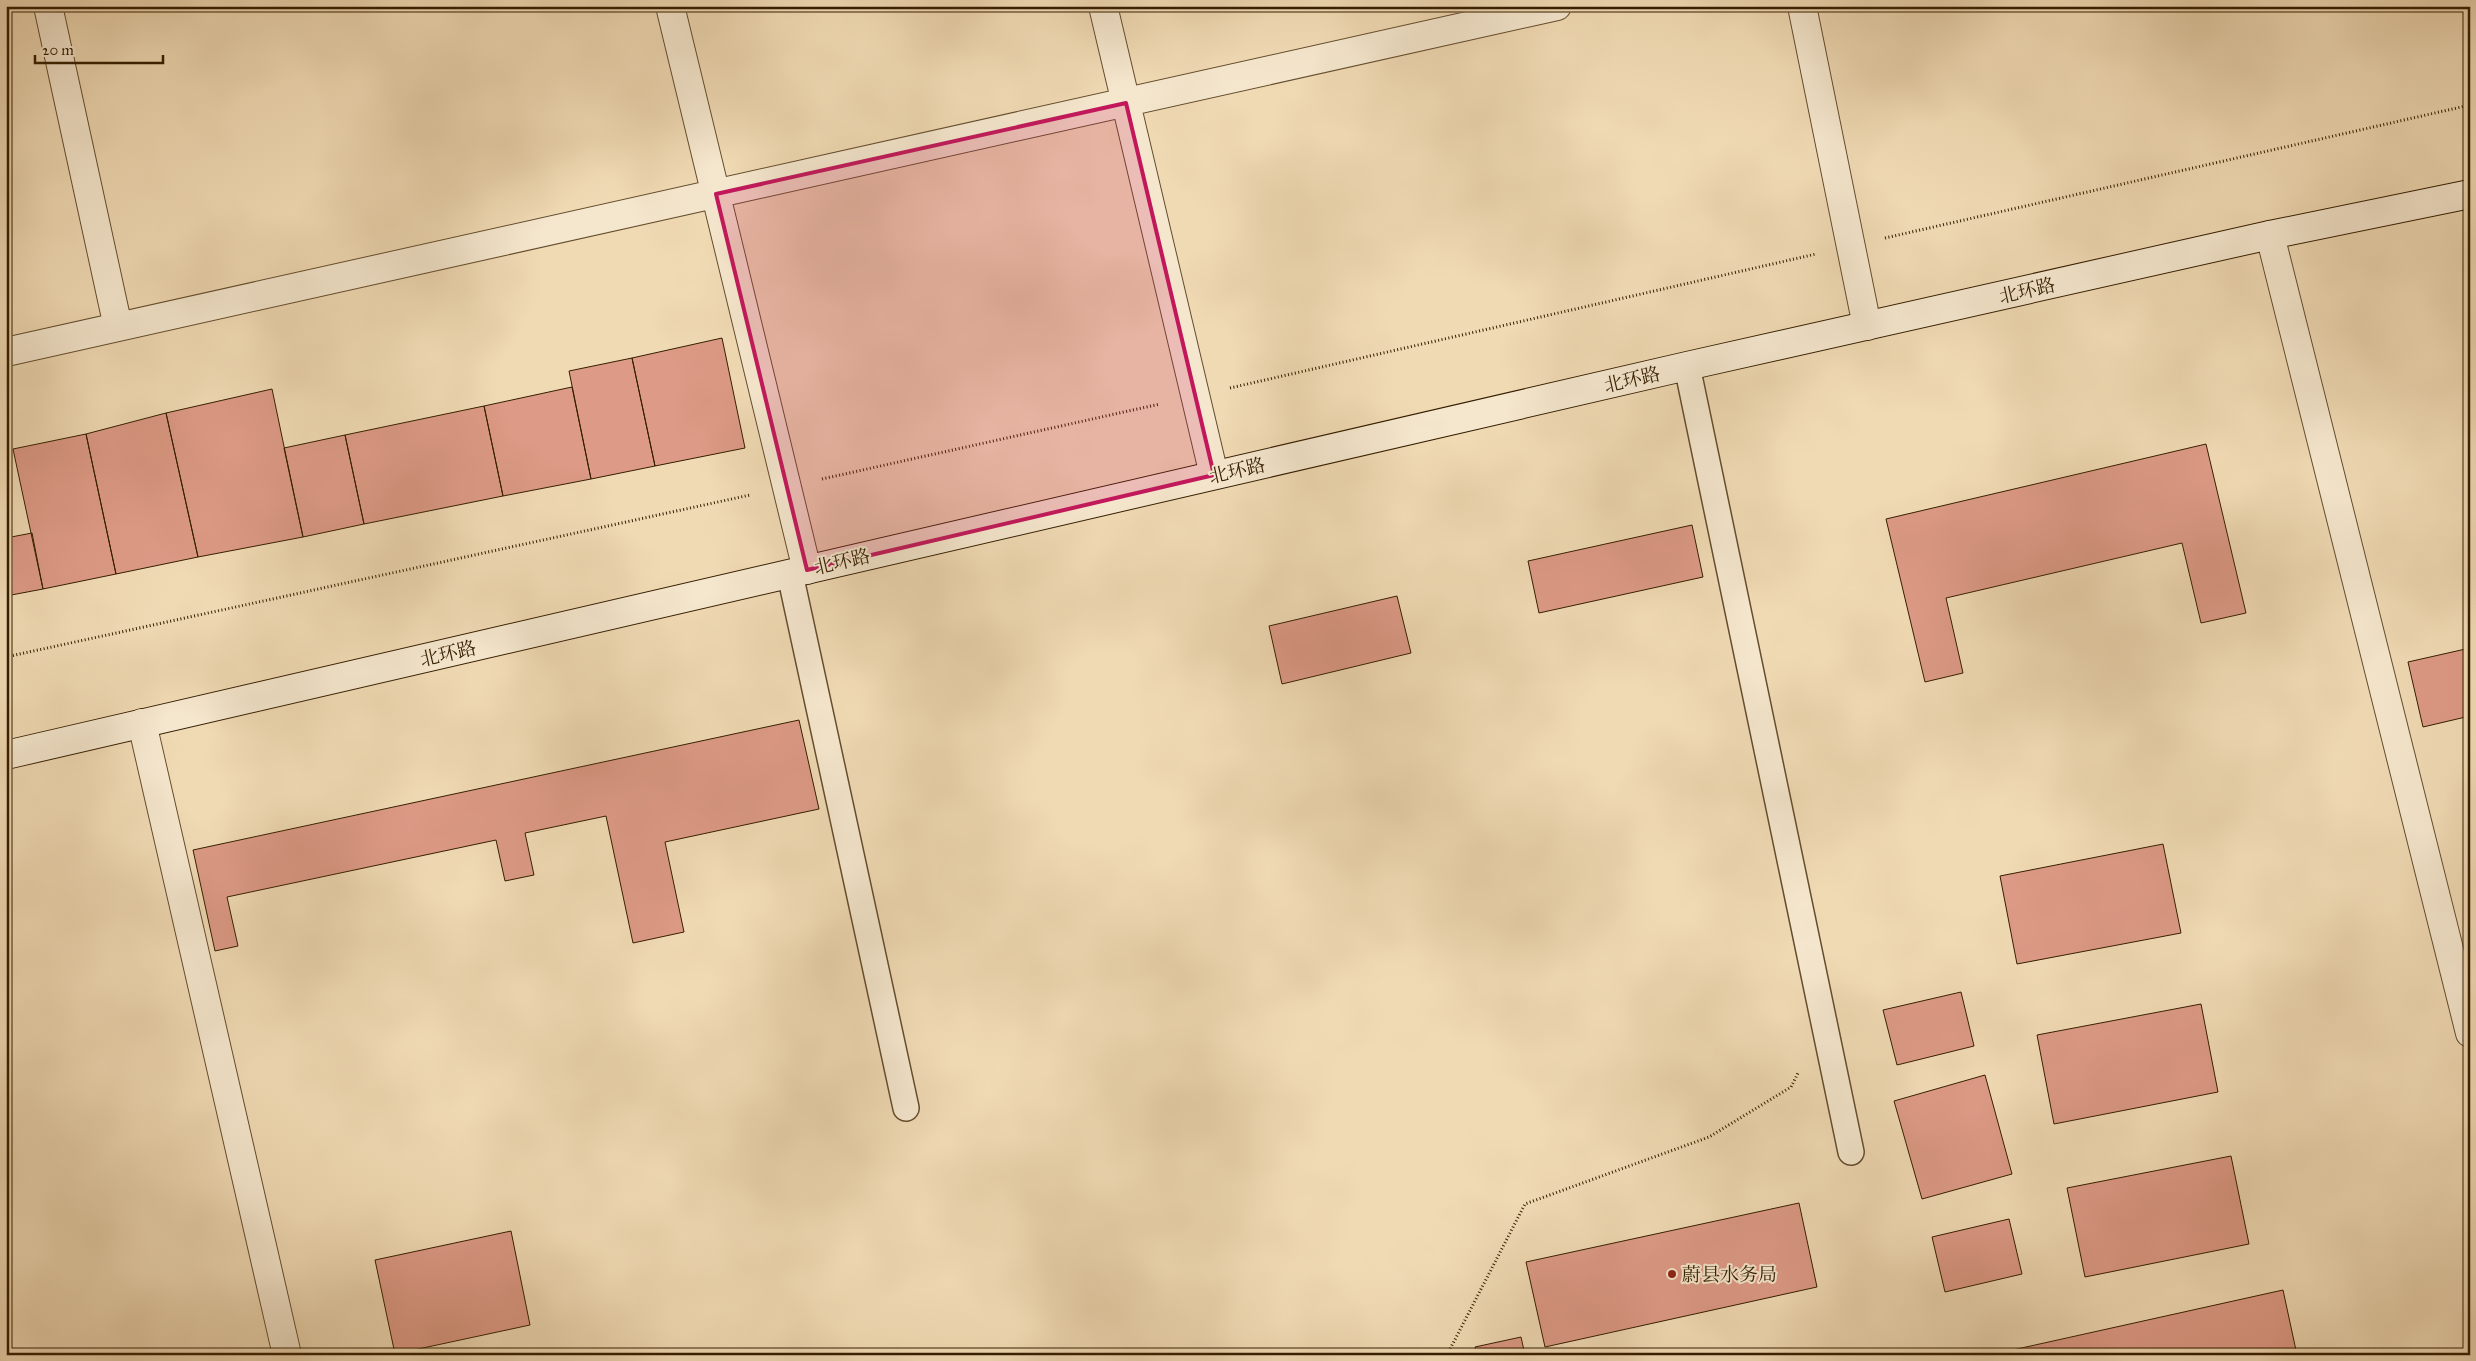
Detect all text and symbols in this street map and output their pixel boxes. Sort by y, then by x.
scale bar [35,32,162,64]
text: 20 m [42,41,74,59]
street label: 北环路 [1997,273,2057,308]
street label: 北环路 [1602,362,1662,397]
street label: 北环路 [1207,453,1267,488]
street label: 北环路 [812,544,872,579]
street label: 北环路 [418,636,478,671]
place label: 蔚县水务局 [1682,1263,1777,1286]
marker: 蔚县水务局 [1666,1268,1678,1280]

